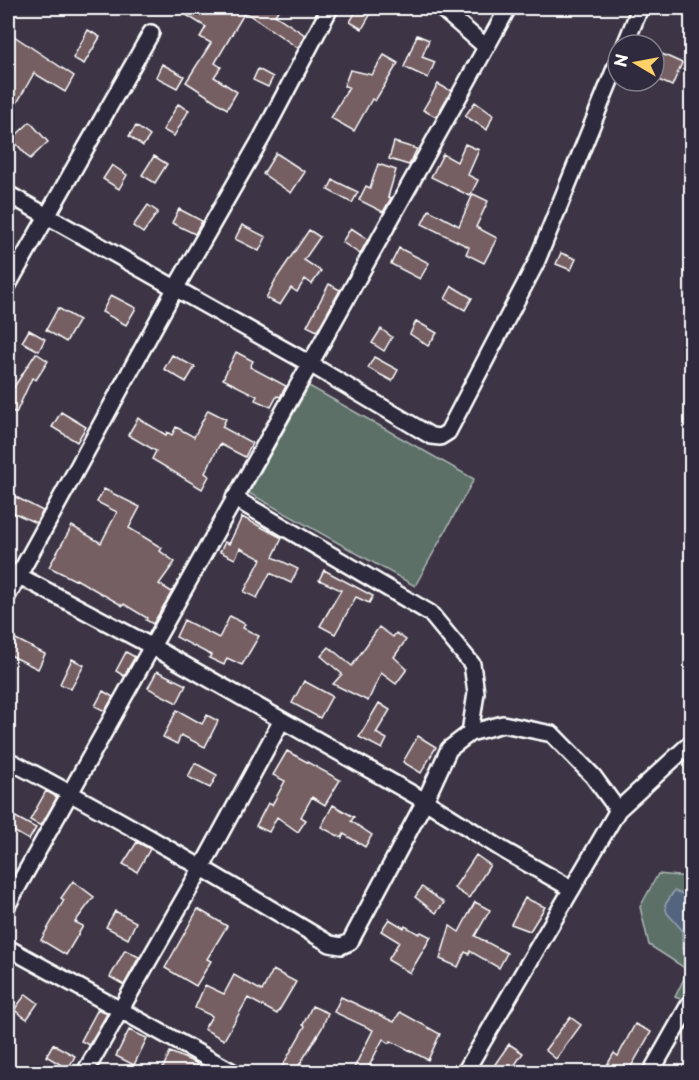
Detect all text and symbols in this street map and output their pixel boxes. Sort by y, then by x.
north arrow [606,33,666,93]
text: N [607,52,633,69]

